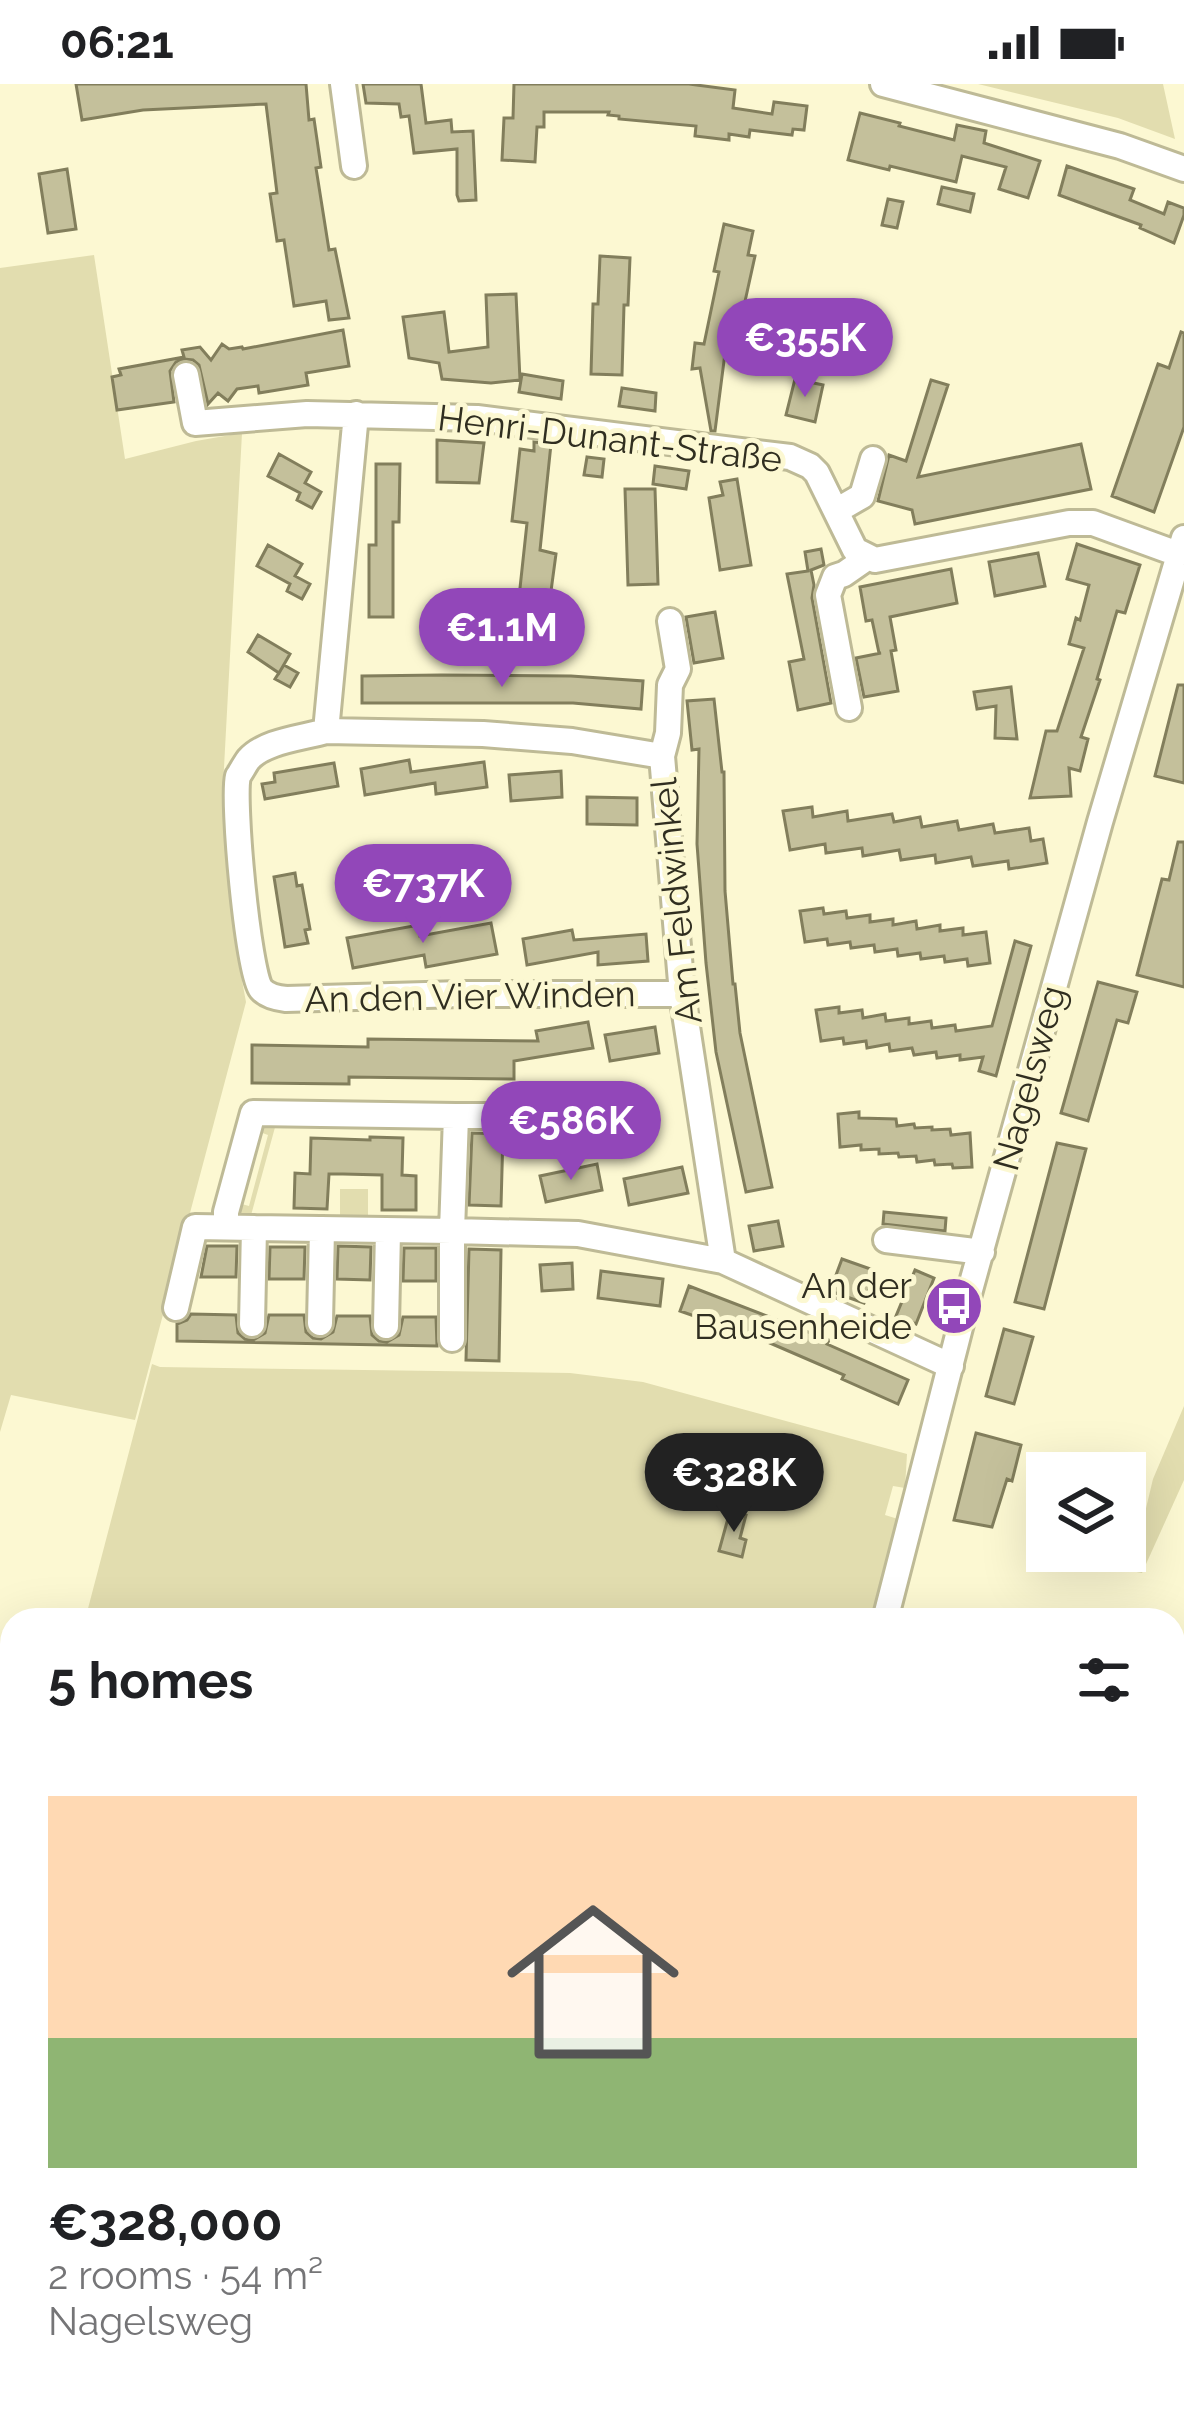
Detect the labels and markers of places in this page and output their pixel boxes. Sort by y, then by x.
pin: €355K [721,298,889,400]
pin: €1.1M [418,588,586,690]
pin: €737K [339,844,507,946]
pin: €586K [487,1081,655,1183]
place label: An der Bausenheide [694,1264,912,1347]
bus stop icon: An der Bausenheide [923,1275,985,1337]
pin: €328K [650,1433,818,1535]

